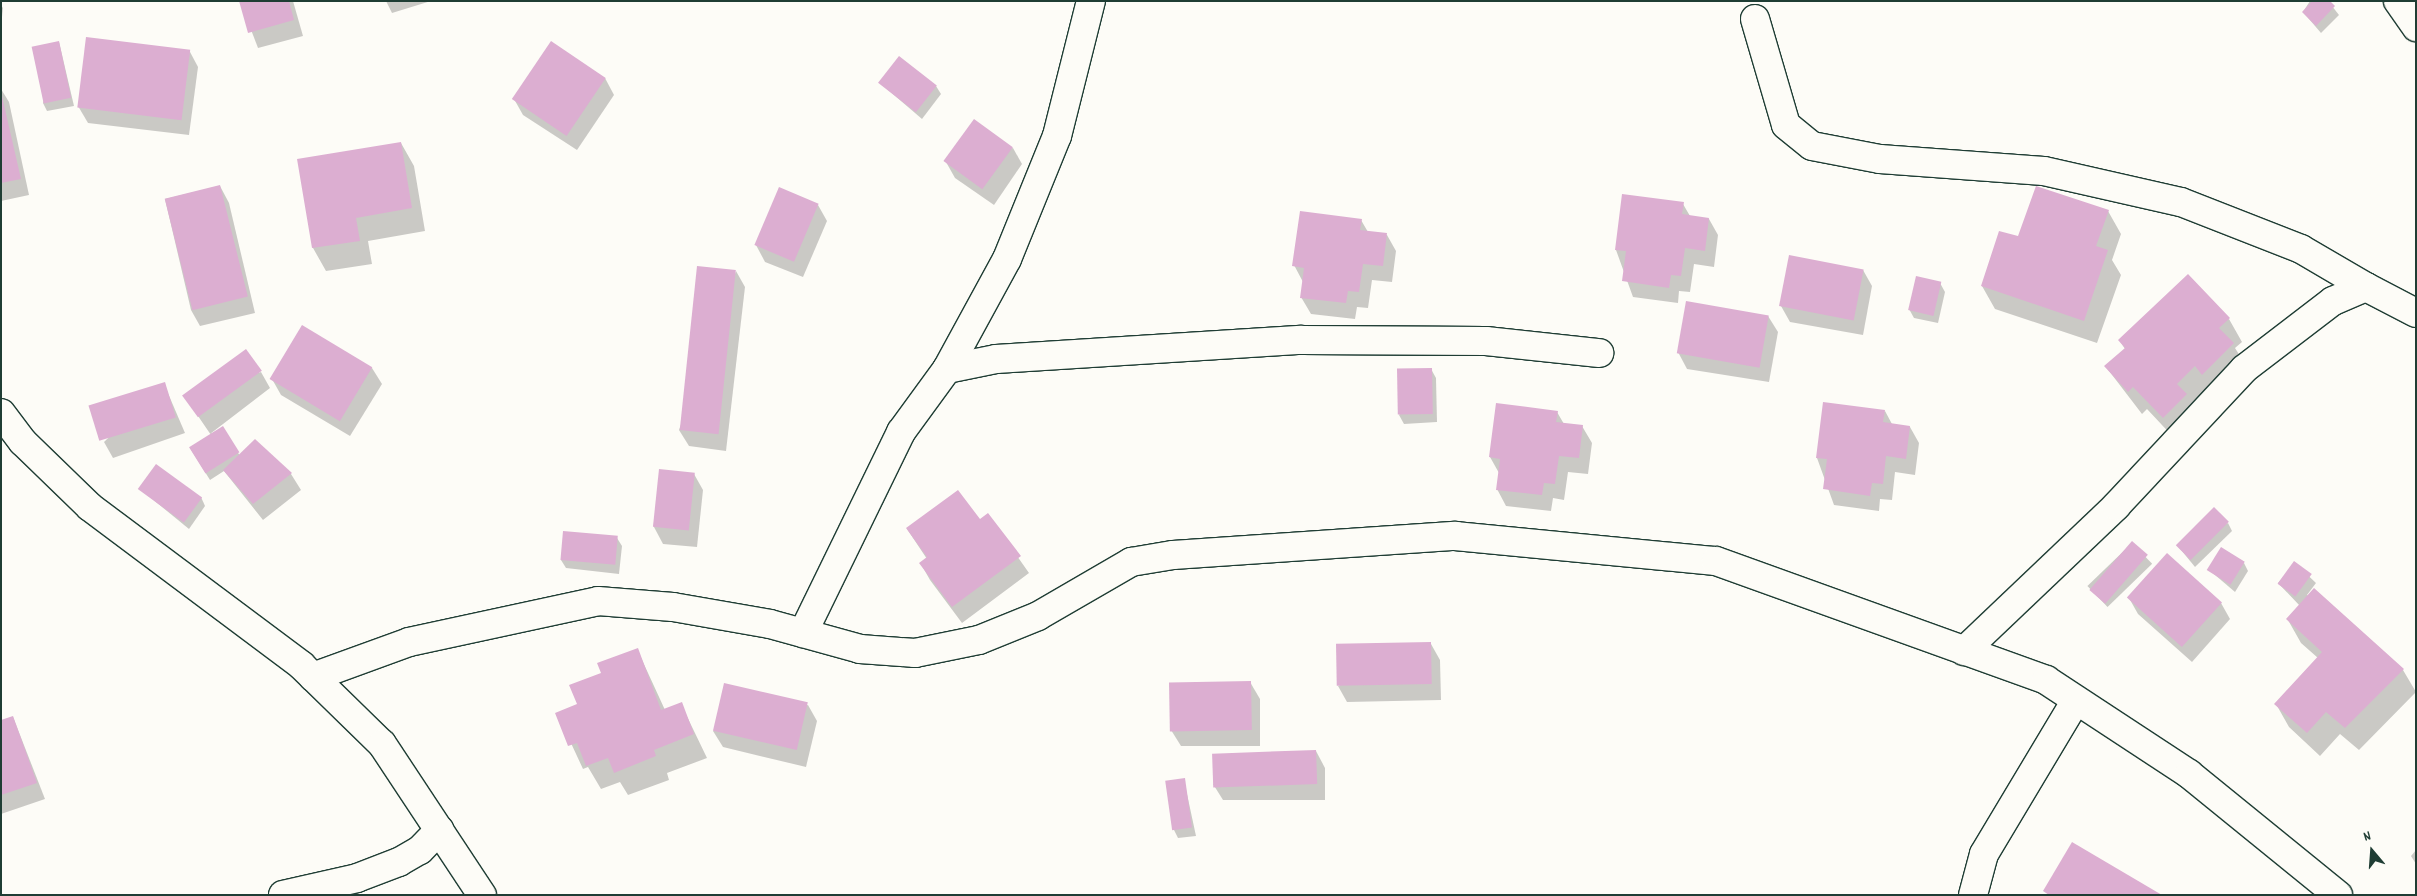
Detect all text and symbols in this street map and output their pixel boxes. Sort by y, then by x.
north arrow [2347,826,2397,876]
text: N [2361,826,2374,847]

